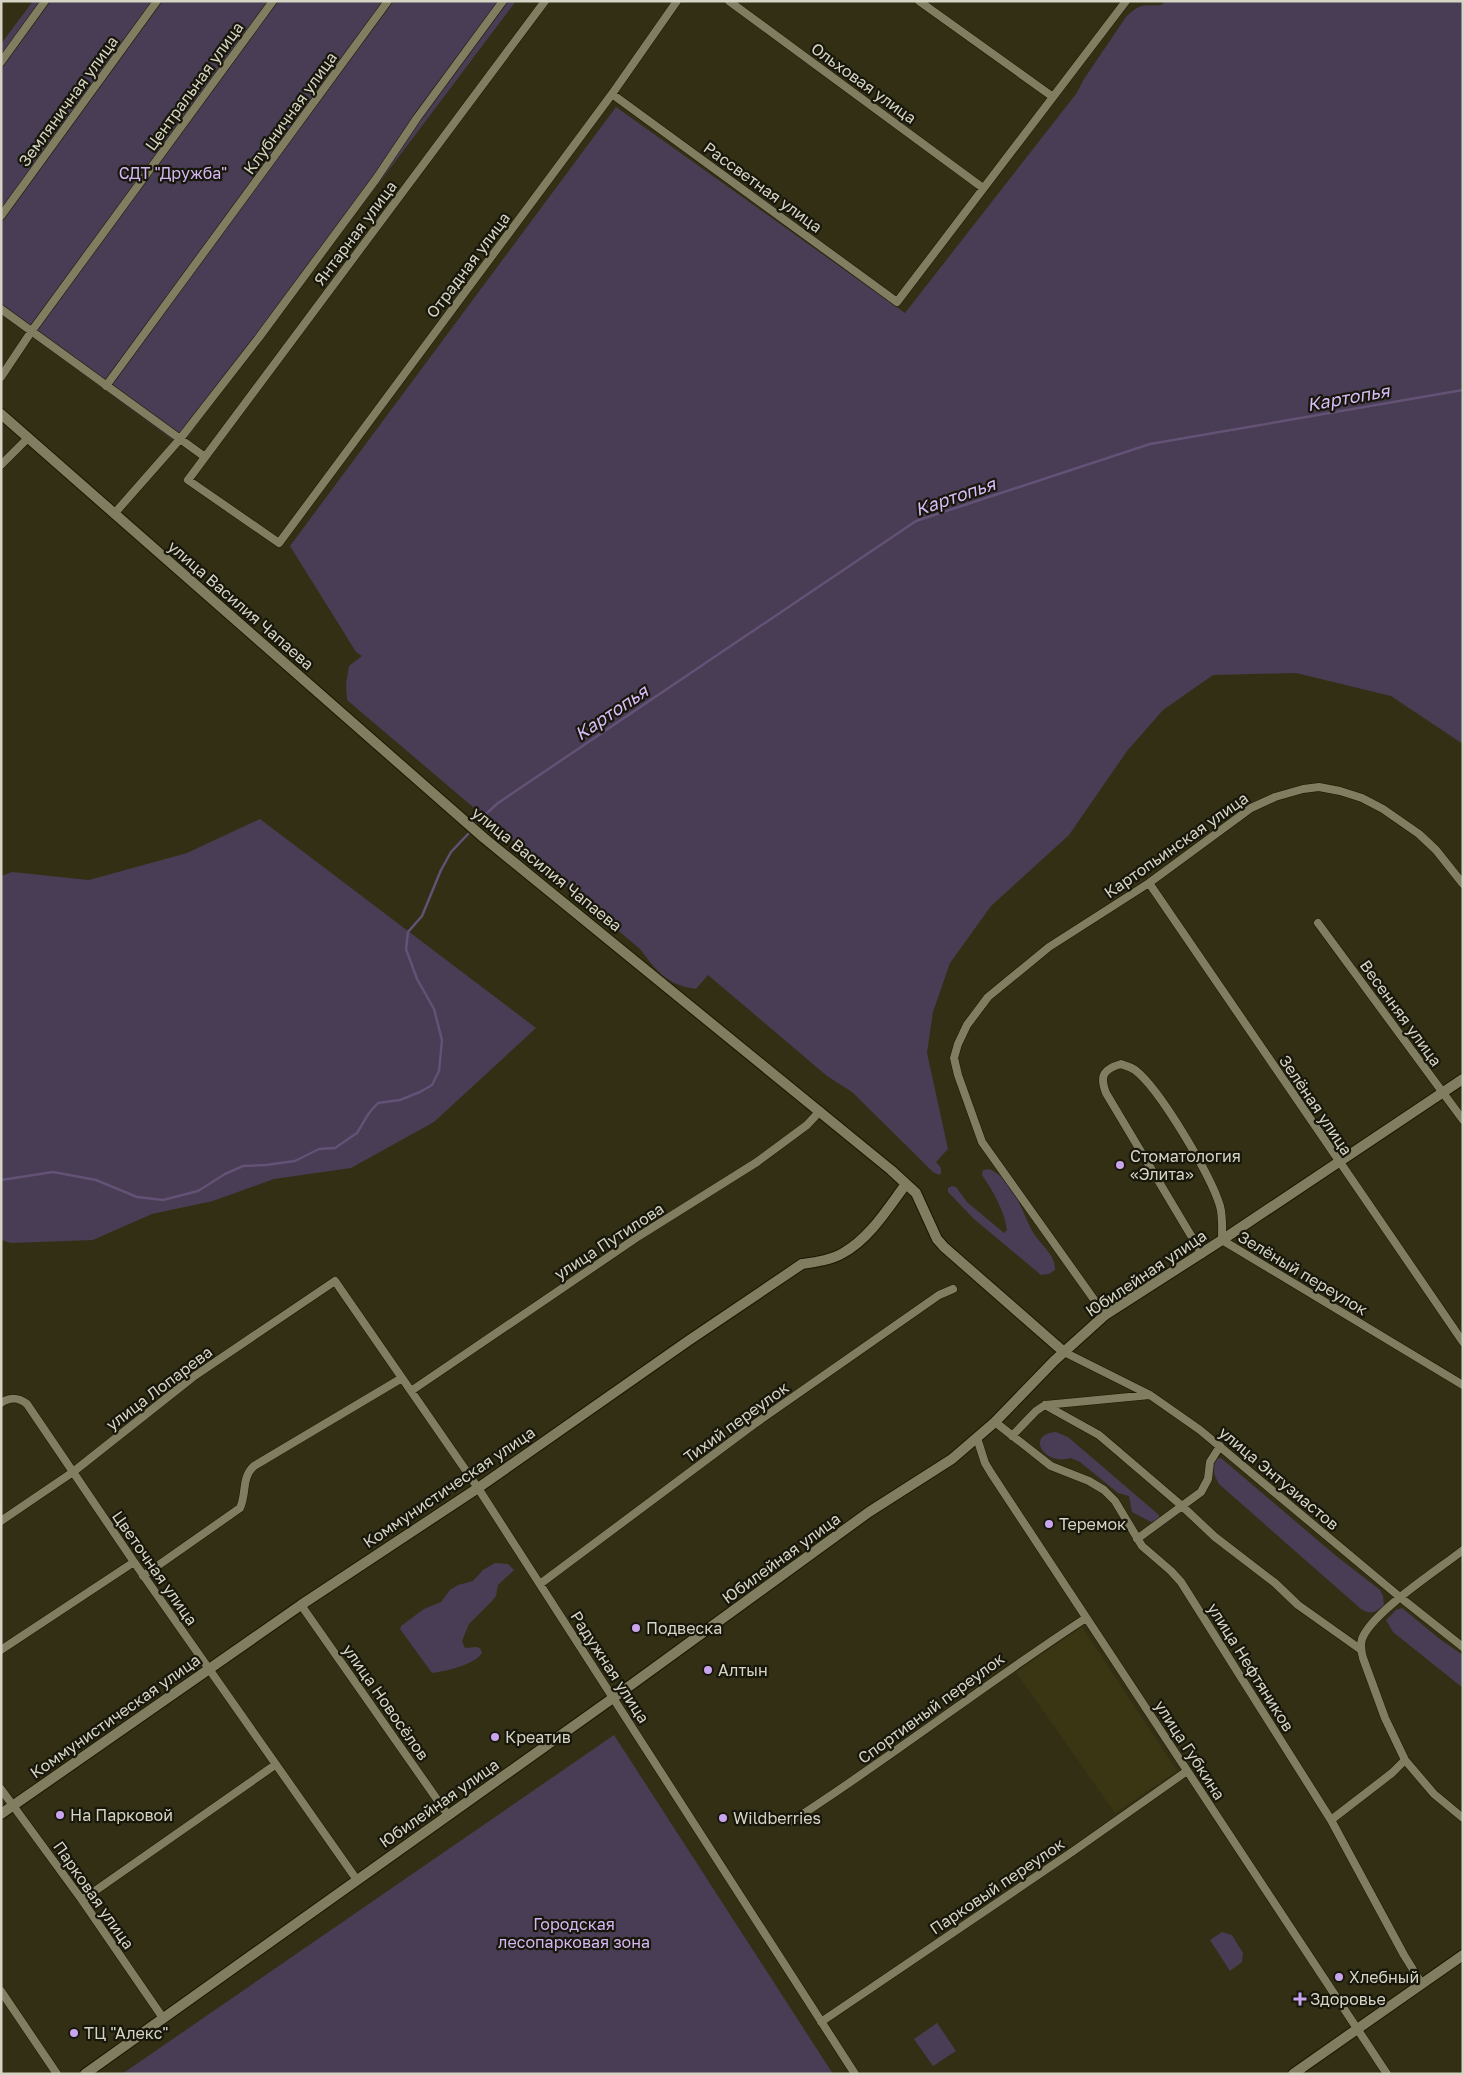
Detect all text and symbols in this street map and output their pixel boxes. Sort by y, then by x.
street label: Центральная улица [141,18,247,154]
street label: Земляничная улица [14,32,122,170]
street label: Ольховая улица [808,38,920,128]
street label: Клубничная улица [239,48,341,178]
street label: Рассветная улица [700,137,826,237]
park label: СДТ "Дружба" [119,163,227,183]
street label: Янтарная улица [309,177,401,289]
street label: Отрадная улица [422,208,514,322]
water label: Картопья [1305,379,1393,415]
water label: Картопья [912,471,1000,520]
street label: улица Василия Чапаева [164,536,318,674]
water label: Картопья [570,679,653,744]
street label: Картопьинская улица [1100,788,1252,902]
street label: улица Василия Чапаева [468,802,626,936]
street label: Весенняя улица [1356,956,1446,1070]
street label: Зелёная улица [1275,1051,1357,1159]
place label: Стоматология «Элита» [1130,1146,1241,1184]
marker: Стоматология «Элита» [1114,1159,1126,1171]
street label: улица Путилова [550,1198,668,1284]
street label: Юбилейная улица [1082,1225,1210,1321]
street label: Зелёный переулок [1235,1226,1371,1320]
street label: улица Лопарева [102,1342,216,1434]
street label: Тихий переулок [680,1377,792,1467]
street label: Коммунистическая улица [359,1422,539,1552]
street label: улица Энтузиастов [1215,1422,1343,1534]
street label: Цветочная улица [108,1507,202,1629]
street label: Юбилейная улица [718,1508,844,1608]
place label: Теремок [1059,1514,1126,1534]
marker: Теремок [1043,1518,1055,1530]
street label: улица Нефтяников [1203,1599,1299,1735]
street label: Радужная улица [566,1607,654,1727]
place label: Подвеска [646,1618,722,1638]
marker: Подвеска [630,1622,642,1634]
street label: улица Новосёлов [338,1640,434,1764]
street label: Спортивный переулок [854,1648,1008,1768]
street label: Коммунистическая улица [26,1650,204,1782]
place label: Алтын [718,1660,768,1680]
marker: Алтын [702,1664,714,1676]
street label: улица Губкина [1150,1696,1230,1804]
place label: Креатив [505,1727,571,1747]
marker: Креатив [489,1731,501,1743]
street label: Юбилейная улица [375,1754,503,1852]
place label: На Парковой [70,1805,173,1825]
place label: Wildberries [733,1808,821,1828]
marker: На Парковой [54,1809,66,1821]
marker: Wildberries [717,1812,729,1824]
street label: Парковый переулок [926,1833,1068,1939]
street label: Парковая улица [49,1837,139,1953]
park label: Городская лесопарковая зона [498,1914,650,1952]
place label: Хлебный [1349,1967,1419,1987]
marker: Хлебный [1333,1971,1345,1983]
place label: Здоровье [1310,1989,1386,2009]
marker: Здоровье [1294,1993,1306,2005]
place label: ТЦ "Алекс" [84,2023,168,2043]
marker: ТЦ "Алекс" [68,2027,80,2039]

